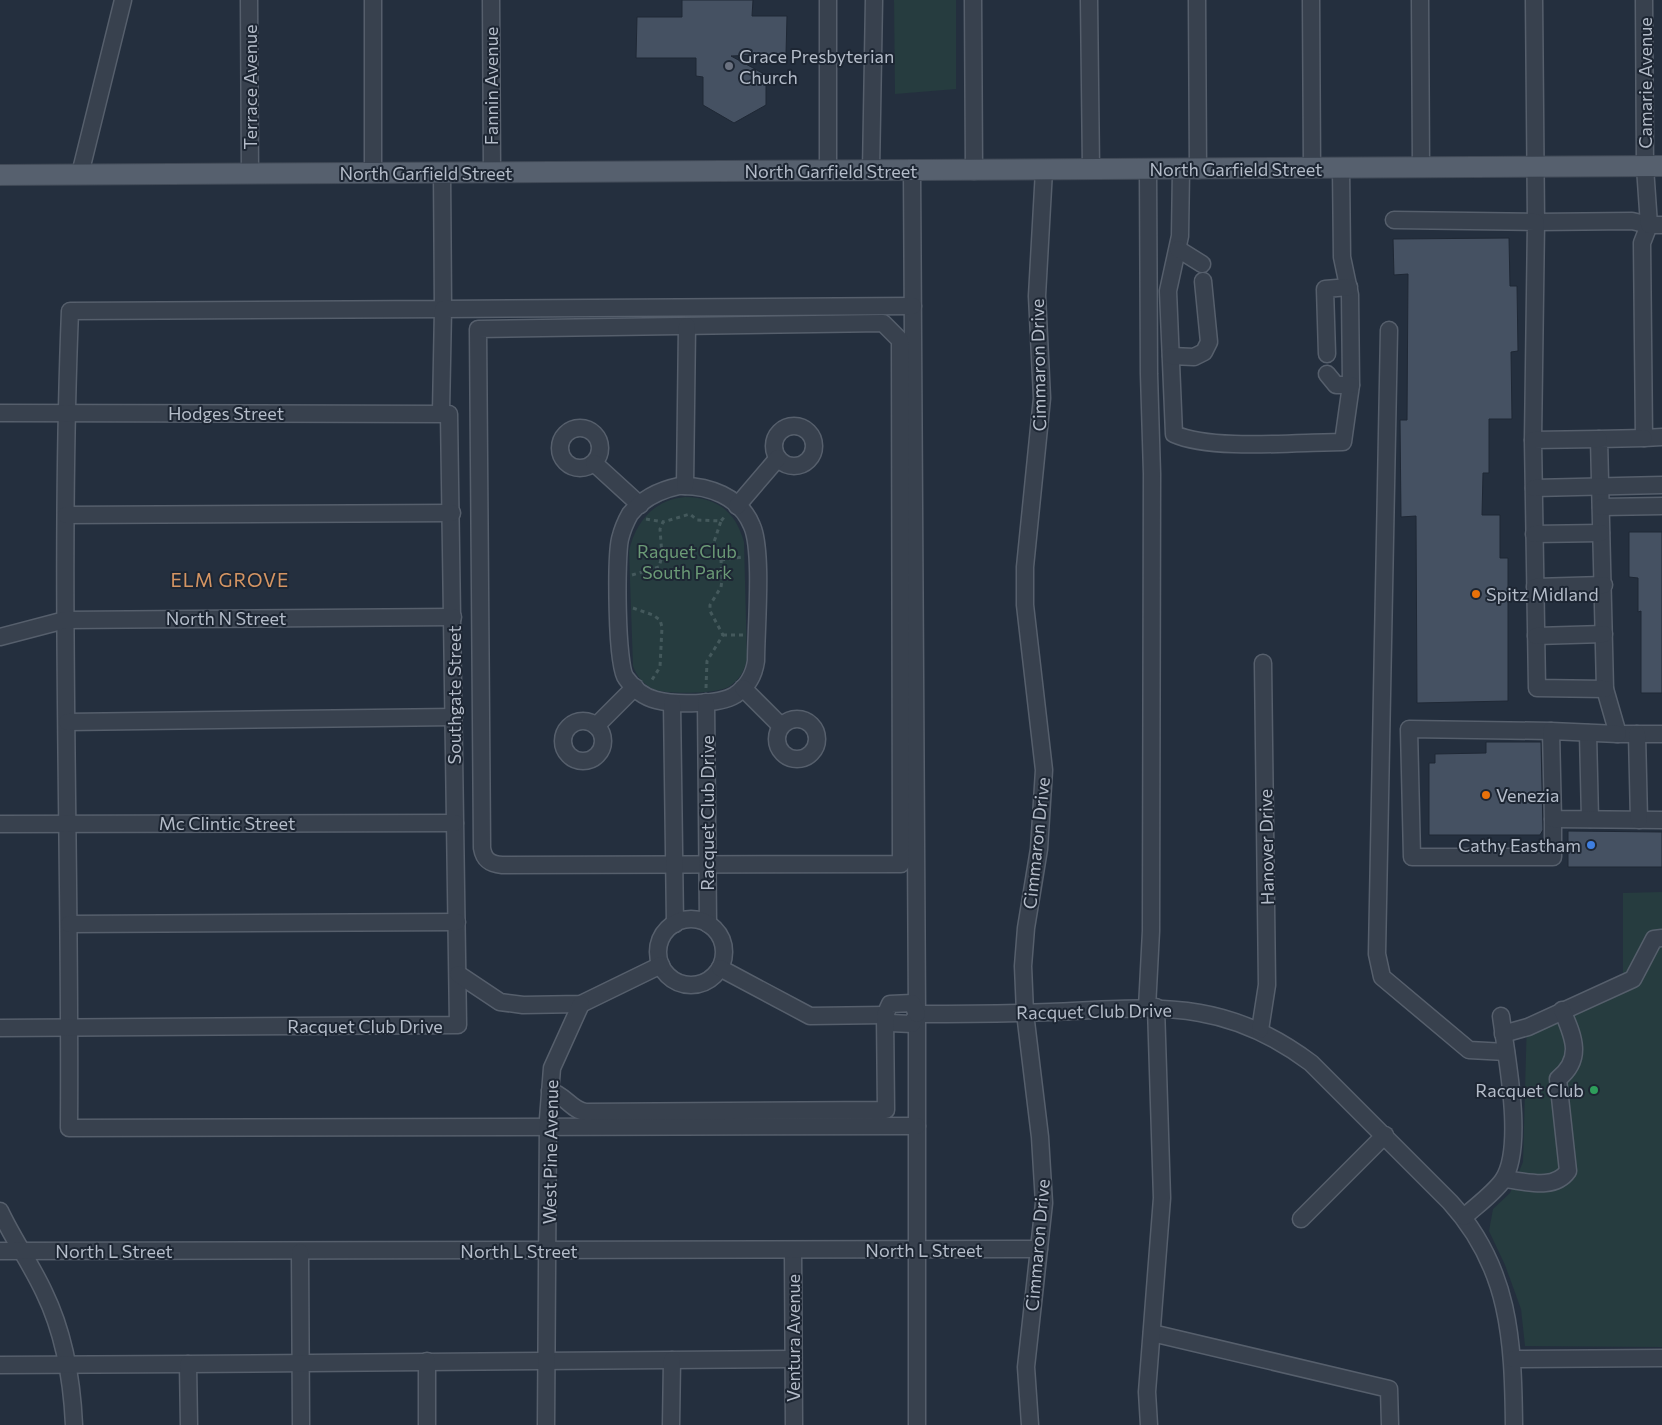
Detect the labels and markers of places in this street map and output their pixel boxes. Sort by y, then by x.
place label: Grace Presbyterian Church [739,45,894,88]
marker: Grace Presbyterian Church [723,60,735,72]
place label: Spitz Midland [1486,583,1599,605]
marker: Spitz Midland [1470,588,1482,600]
place label: Venezia [1496,784,1559,806]
marker: Venezia [1480,789,1492,801]
place label: Cathy Eastham [1458,834,1581,856]
marker: Cathy Eastham [1585,839,1597,851]
place label: Racquet Club [1475,1079,1584,1101]
marker: Racquet Club [1588,1084,1600,1096]

